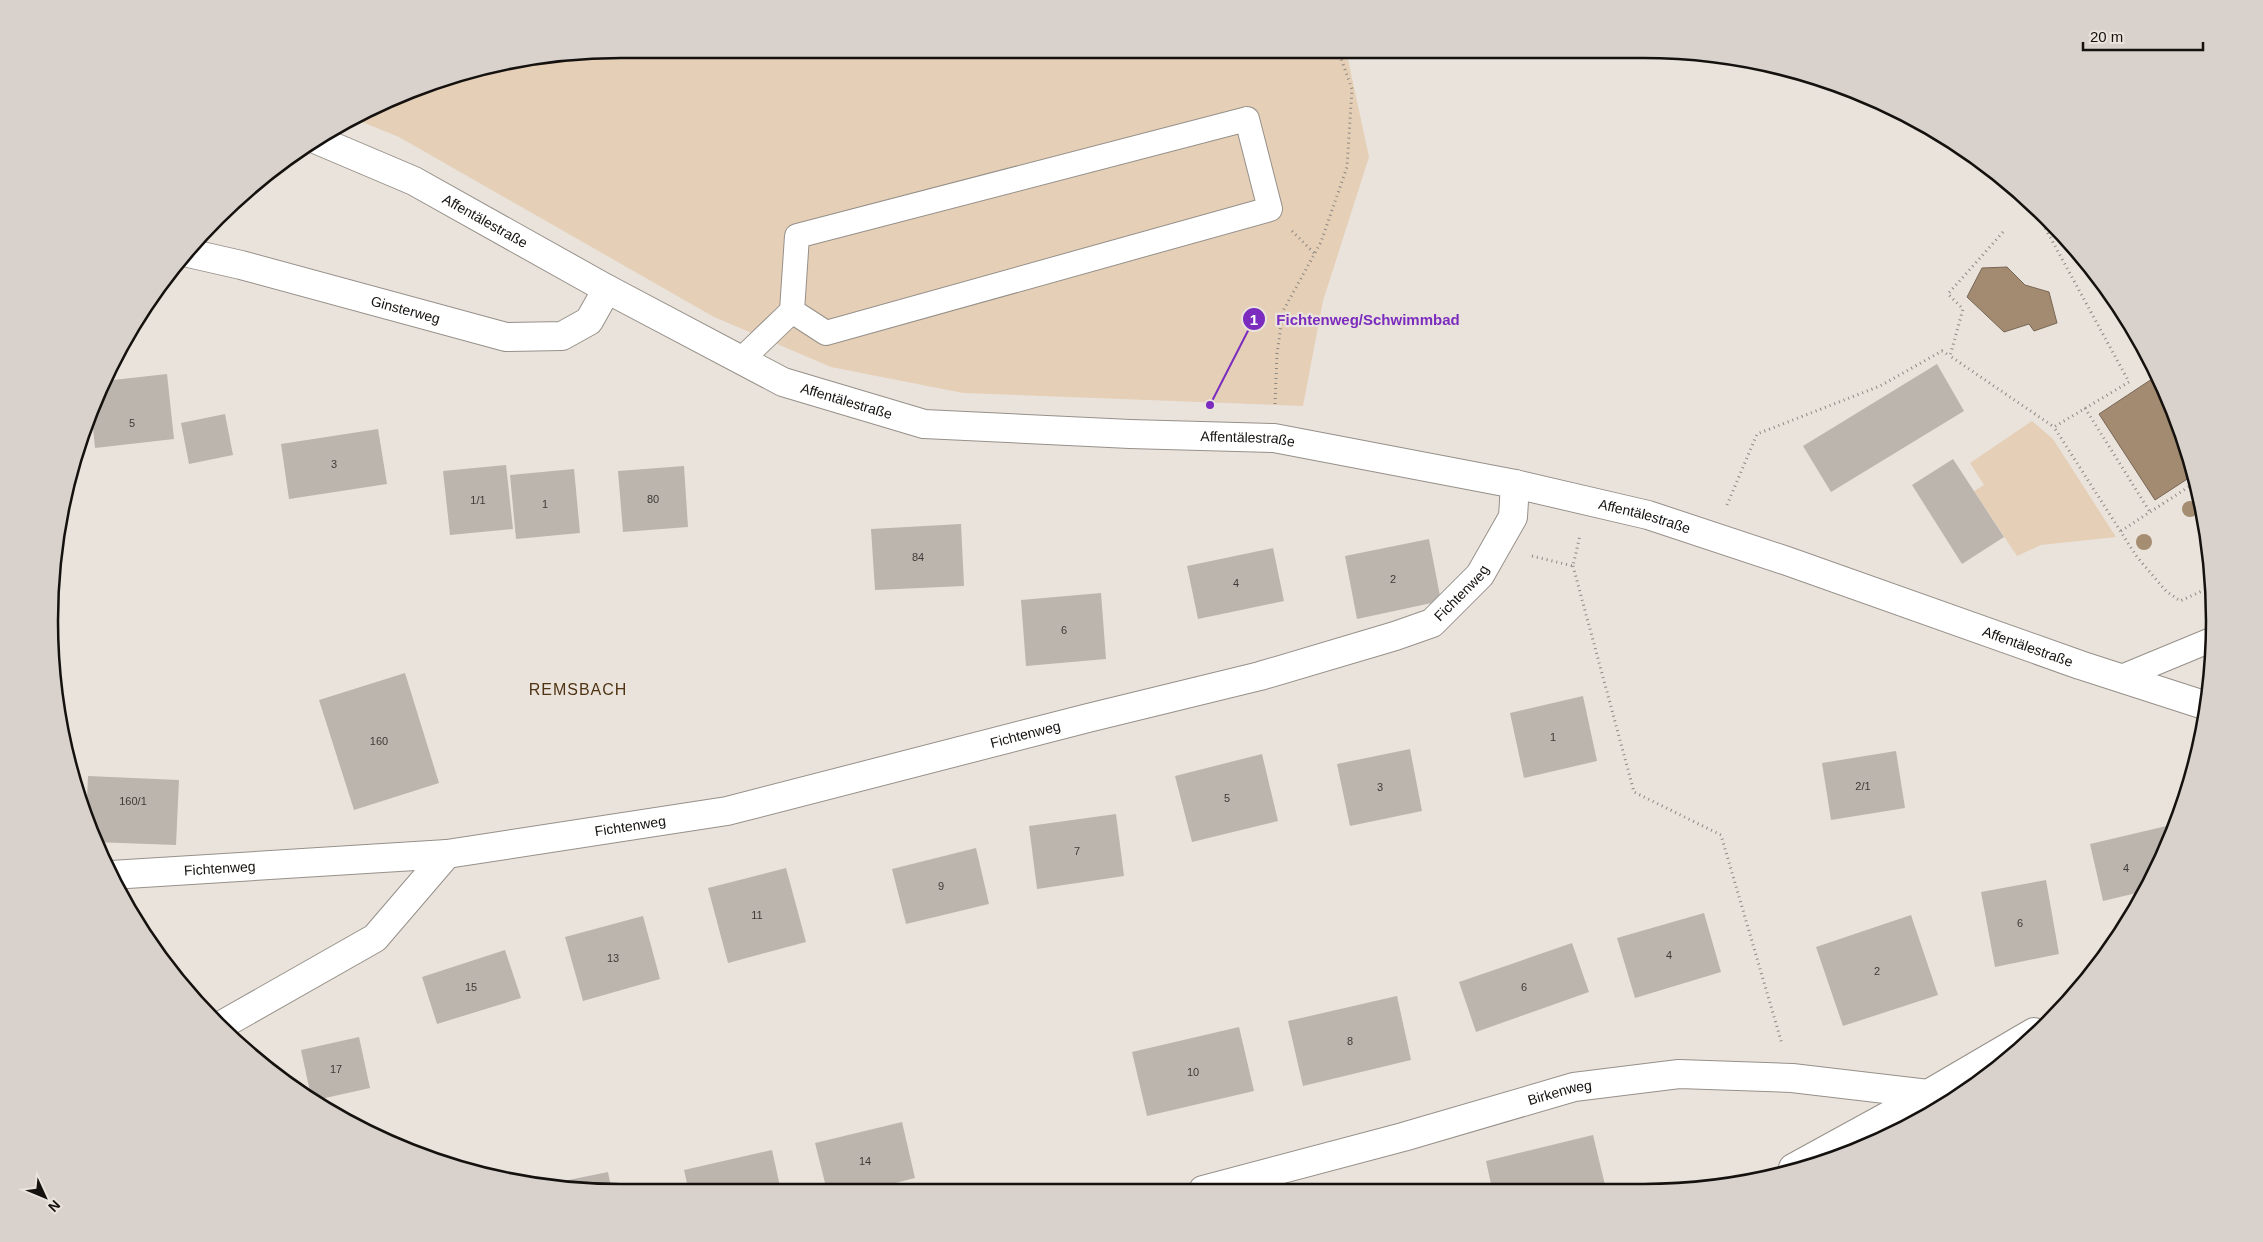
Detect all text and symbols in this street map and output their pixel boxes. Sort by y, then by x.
scale bar [2083,20,2203,52]
text: 20 m [2090,28,2123,45]
street label: Affentälestraße [440,191,531,251]
street label: Ginsterweg [369,293,442,327]
callout: Fichtenweg/Schwimmbad [1241,304,1470,334]
text: 1 [1250,311,1258,328]
text: Fichtenweg/Schwimmbad [1276,311,1460,328]
street label: Affentälestraße [799,380,894,422]
house number: 5 [129,417,135,429]
street label: Affentälestraße [1200,428,1297,450]
house number: 3 [331,458,337,470]
house number: 80 [647,493,659,505]
house number: 1/1 [470,494,486,506]
street label: Affentälestraße [1597,496,1693,537]
house number: 1 [542,498,548,510]
house number: 84 [912,551,924,563]
street label: Fichtenweg [1431,562,1492,624]
house number: 2 [1390,573,1396,585]
house number: 4 [1233,577,1239,589]
street label: Affentälestraße [1980,623,2075,670]
house number: 6 [1061,624,1067,636]
district label: REMSBACH [529,681,627,698]
street label: Fichtenweg [989,717,1062,751]
house number: 1 [1550,731,1556,743]
house number: 160 [370,735,388,747]
house number: 2/1 [1855,780,1871,792]
house number: 3 [1377,781,1383,793]
house number: 5 [1224,792,1230,804]
house number: 160/1 [119,795,147,807]
street label: Fichtenweg [594,813,667,839]
house number: 7 [1074,845,1080,857]
street label: Fichtenweg [184,858,256,878]
house number: 4 [2123,862,2129,874]
house number: 9 [938,880,944,892]
house number: 11 [751,909,763,921]
house number: 6 [2017,917,2023,929]
house number: 4 [1666,949,1672,961]
house number: 13 [607,952,619,964]
house number: 2 [1874,965,1880,977]
house number: 15 [465,981,477,993]
house number: 6 [1521,981,1527,993]
house number: 8 [1347,1035,1353,1047]
house number: 17 [330,1063,342,1075]
house number: 10 [1187,1066,1199,1078]
street label: Birkenweg [1526,1077,1593,1108]
house number: 14 [859,1155,871,1167]
north arrow [20,1172,70,1222]
text: N [45,1197,64,1215]

